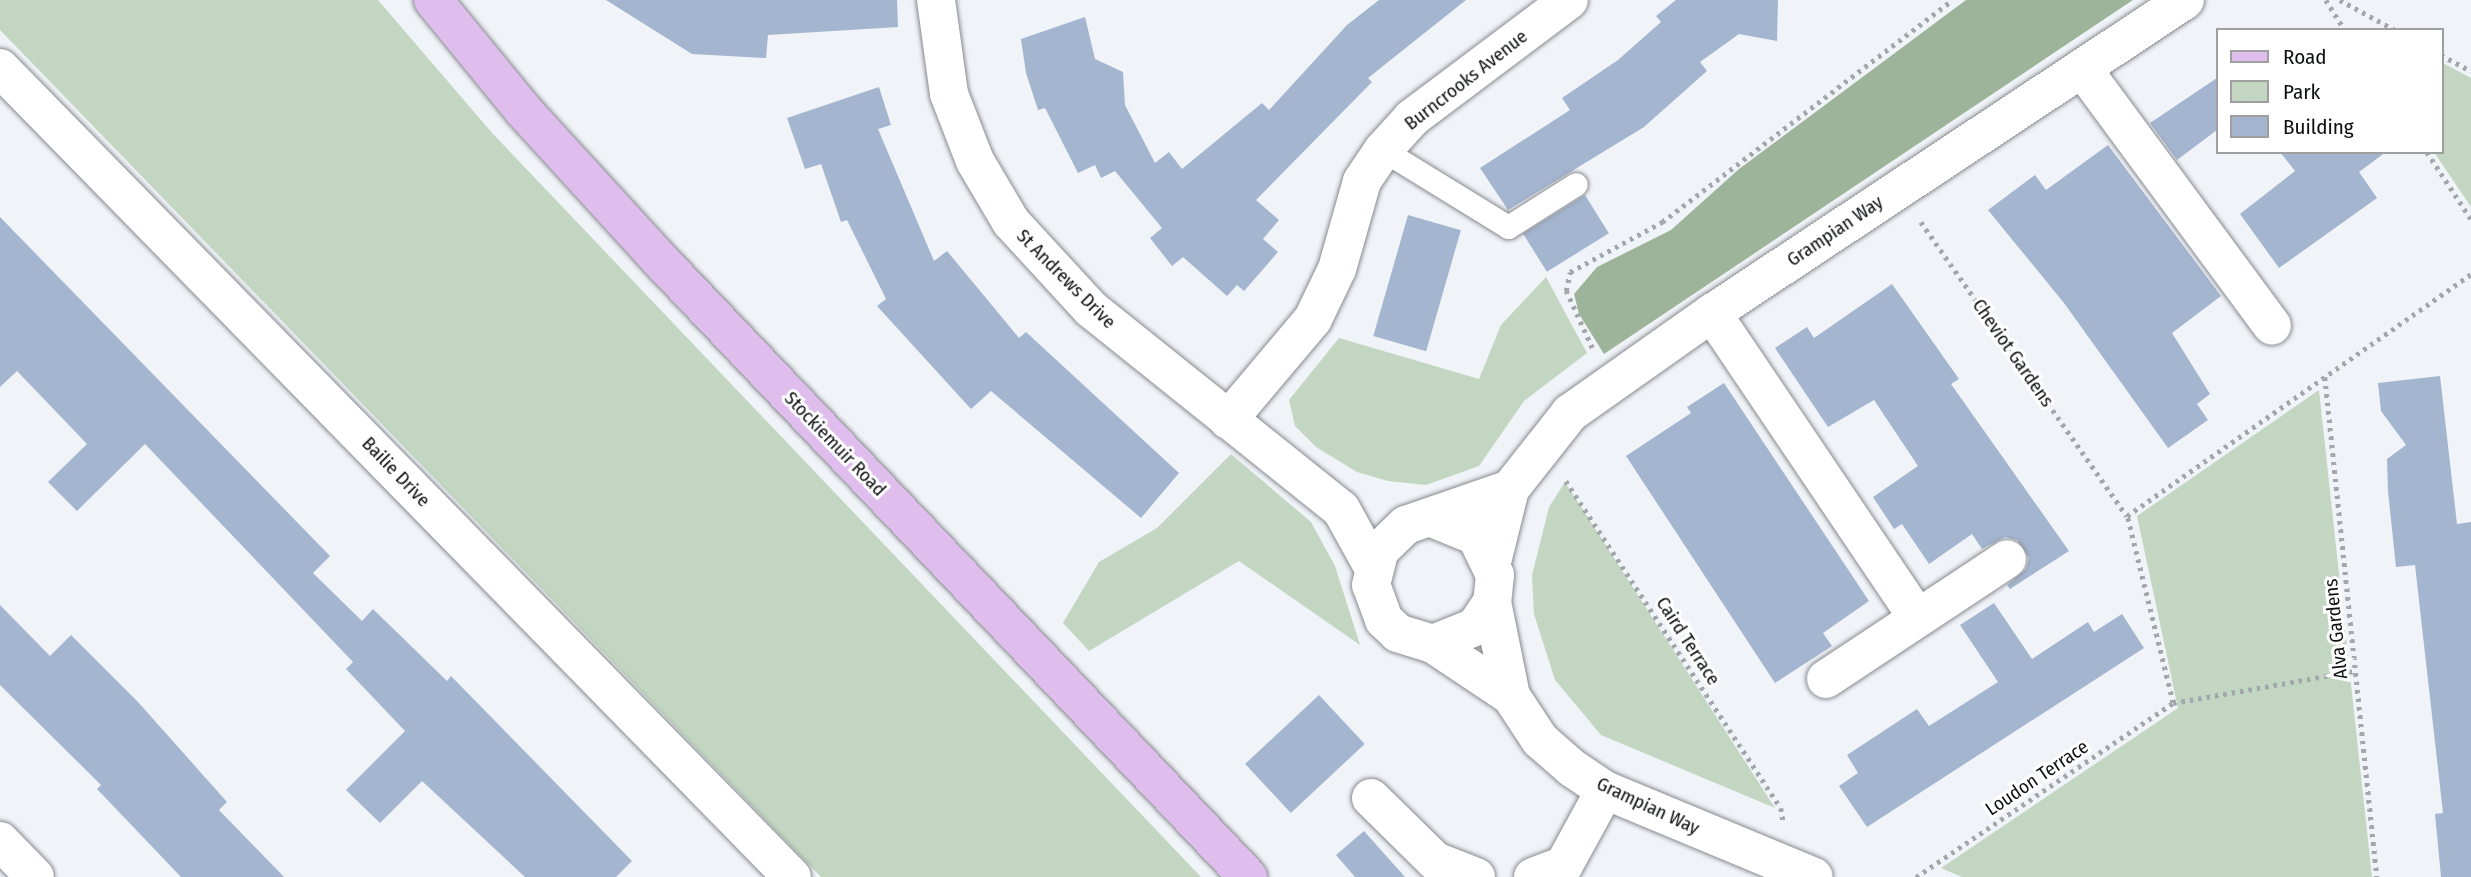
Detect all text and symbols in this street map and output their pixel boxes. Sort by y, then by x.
street label: Burncrooks Avenue [1400,25,1532,135]
legend [2216,28,2443,154]
text: Road [2283,44,2327,70]
text: Park [2283,79,2320,105]
text: Building [2283,114,2354,140]
street label: Grampian Way [1783,191,1887,271]
street label: St Andrews Drive [1012,225,1120,333]
street label: Cheviot Gardens [1967,295,2059,411]
street label: Stockiemuir Road [779,387,891,501]
street label: Bailie Drive [357,432,435,512]
street label: Alva Gardens [2319,578,2353,680]
street label: Caird Terrace [1651,593,1725,689]
street label: Loudon Terrace [1981,735,2093,821]
street label: Grampian Way [1593,772,1703,840]

